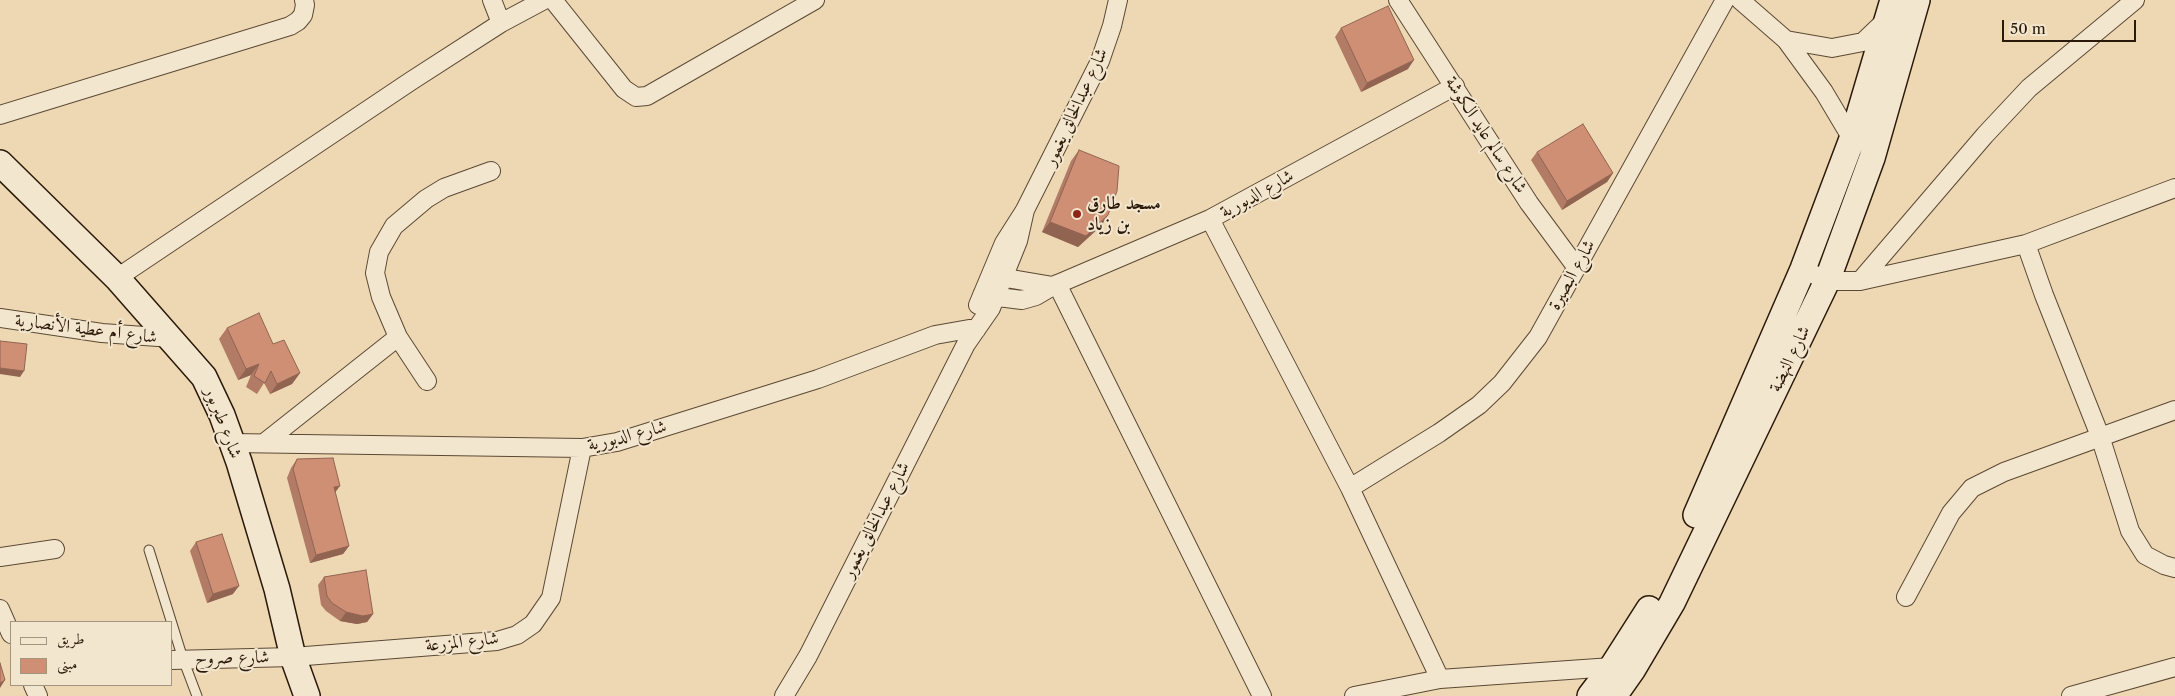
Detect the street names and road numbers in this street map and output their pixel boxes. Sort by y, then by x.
street label: شارع عبدالخالق يغمور [1039,45,1113,169]
street label: شارع سالم عايد الكوشة [1440,73,1532,197]
street label: شارع الدبورية [1217,165,1297,223]
street label: شارع البصيرة [1544,236,1600,314]
street label: شارع أم عطية الأنصارية [14,310,158,348]
street label: شارع النهضة [1765,322,1815,396]
street label: شارع طبربور [200,384,246,462]
street label: شارع الدبورية [585,416,669,456]
street label: شارع عبدالخالق يغمور [837,458,915,582]
street label: شارع المزرعة [424,627,500,657]
street label: شارع صروح [194,647,270,669]

